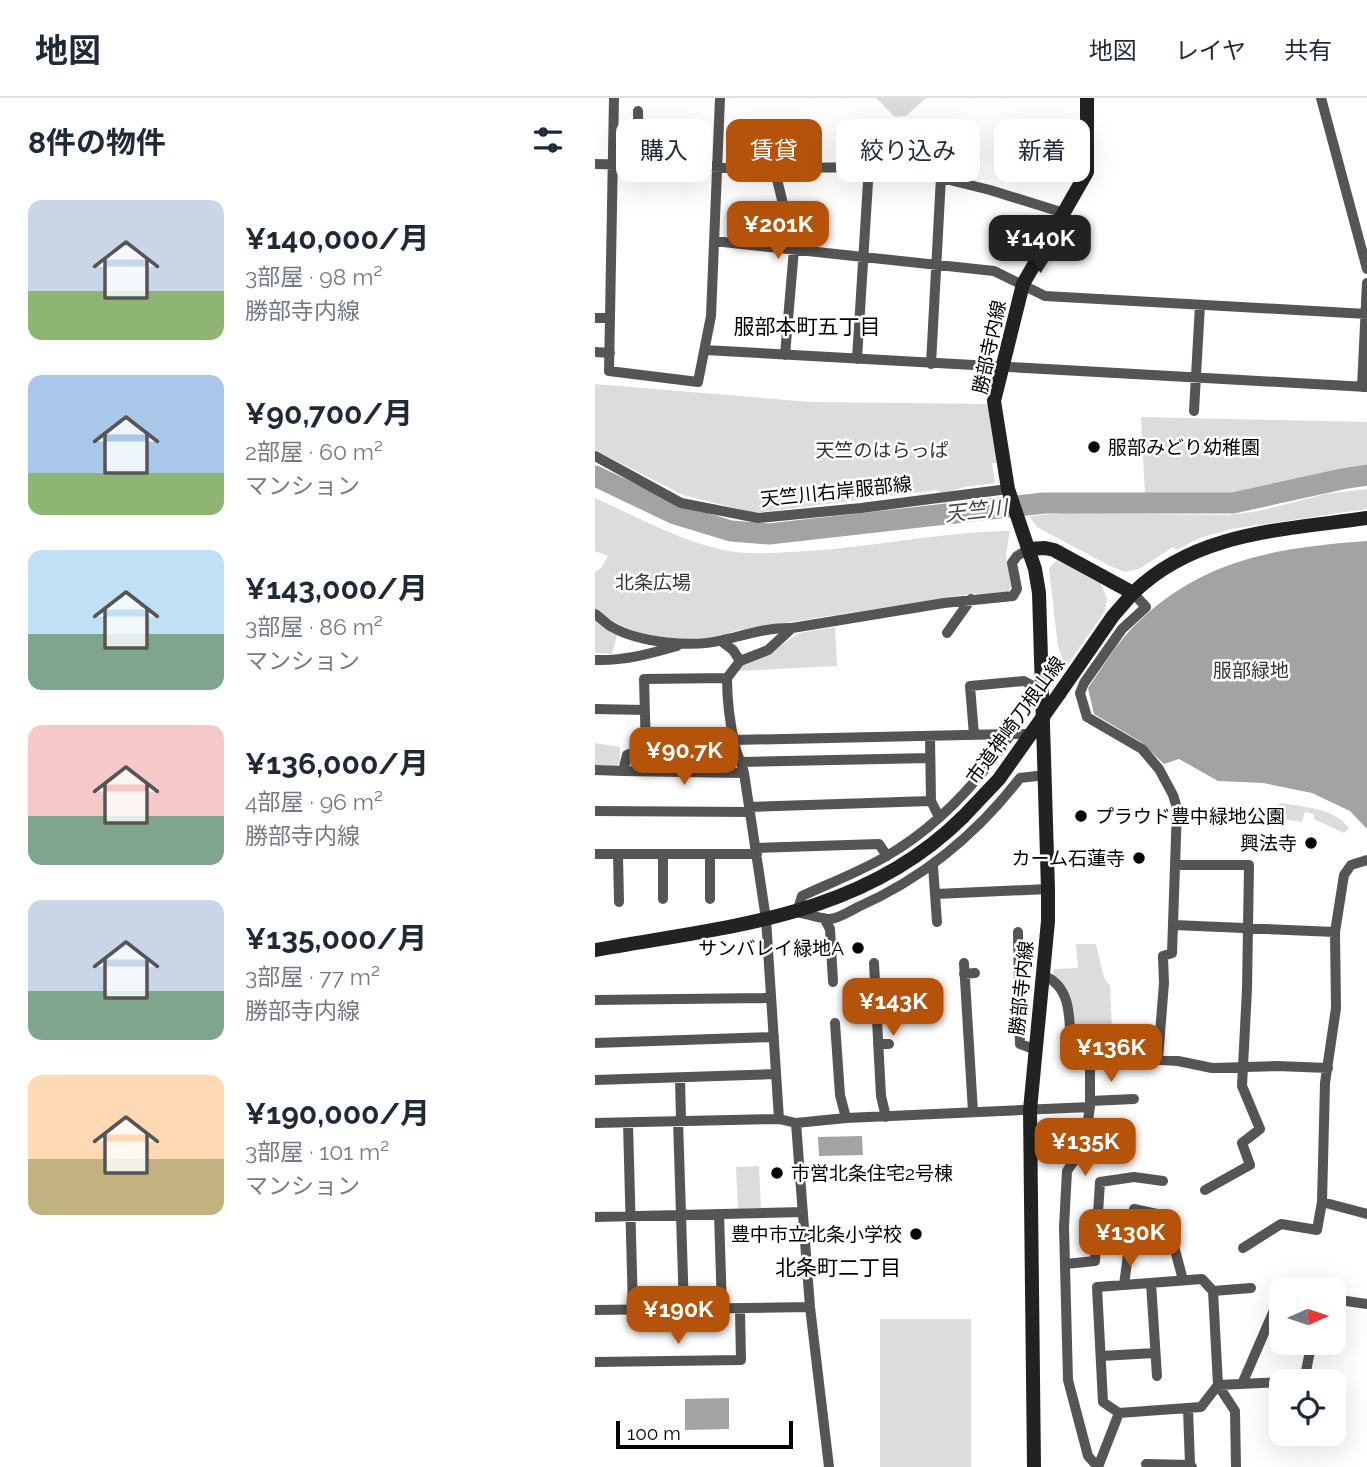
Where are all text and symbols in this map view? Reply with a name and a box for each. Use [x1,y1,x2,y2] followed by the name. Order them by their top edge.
[35,31,101,70] text: 地図
[1089,36,1137,65] text: 地図
[1175,36,1246,65] text: レイヤ
[1284,36,1332,65] text: 共有
[616,119,712,182] chip: 購入
[726,119,822,182] chip: 賃貸
[836,119,980,182] chip: 絞り込み
[994,119,1090,182] chip: 新着
[529,121,567,159] icon: filters
[28,125,166,160] text: 8件の物件
[729,202,827,261] pin: ¥201K
[743,210,813,237] text: ¥201K
[991,216,1089,275] pin: ¥140K
[245,221,430,256] text: ¥140,000/月
[1005,224,1075,251] text: ¥140K
[84,228,168,312] icon: home
[245,263,382,290] text: 3部屋 · 98 m²
[245,297,360,324] text: 勝部寺内線
[968,298,1010,396] street label: 勝部寺内線
[734,314,881,339] district label: 服部本町五丁目
[245,396,413,431] text: ¥90,700/月
[84,403,168,487] icon: home
[1108,436,1260,458] place label: 服部みどり幼稚園
[245,438,383,465] text: 2部屋 · 60 m²
[815,439,949,461] park label: 天竺のはらっぱ
[1086,439,1102,455] marker: 服部みどり幼稚園
[245,472,360,499] text: マンション
[759,472,913,510] street label: 天竺川右岸服部線
[943,495,1011,526] water label: 天竺川
[245,571,428,606] text: ¥143,000/月
[615,571,691,593] park label: 北条広場
[84,578,168,662] icon: home
[245,613,383,640] text: 3部屋 · 86 m²
[245,647,360,674] text: マンション
[961,652,1069,788] street label: 市道神崎刀根山線
[1213,659,1289,681] park label: 服部緑地
[627,728,741,787] pin: ¥90.7K
[645,736,723,763] text: ¥90.7K
[245,746,429,781] text: ¥136,000/月
[84,753,168,837] icon: home
[245,788,383,815] text: 4部屋 · 96 m²
[1095,805,1285,827] place label: プラウド豊中緑地公園
[1073,808,1089,824] marker: プラウド豊中緑地公園
[245,822,360,849] text: 勝部寺内線
[1240,832,1297,854] place label: 興法寺
[1303,835,1319,851] marker: 興法寺
[1012,847,1125,869] place label: カーム石蓮寺
[1131,850,1147,866] marker: カーム石蓮寺
[245,921,427,956] text: ¥135,000/月
[84,928,168,1012] icon: home
[698,937,844,959] place label: サンバレイ緑地A
[850,940,866,956] marker: サンバレイ緑地A
[1005,940,1037,1036] street label: 勝部寺内線
[245,963,380,990] text: 3部屋 · 77 m²
[844,978,942,1038] pin: ¥143K
[858,987,928,1014] text: ¥143K
[245,997,360,1024] text: 勝部寺内線
[1062,1024,1160,1084] pin: ¥136K
[1076,1033,1146,1060] text: ¥136K
[245,1096,430,1131] text: ¥190,000/月
[84,1103,168,1187] icon: home
[1036,1118,1134,1178] pin: ¥135K
[1051,1127,1119,1154] text: ¥135K
[245,1138,389,1165] text: 3部屋 · 101 m²
[791,1162,953,1184] place label: 市営北条住宅2号棟
[769,1165,785,1181] marker: 市営北条住宅2号棟
[245,1172,360,1199] text: マンション
[1081,1210,1179,1269] pin: ¥130K
[1095,1218,1165,1245] text: ¥130K
[731,1223,902,1245] place label: 豊中市立北条小学校
[908,1226,924,1242] marker: 豊中市立北条小学校
[775,1255,901,1280] district label: 北条町二丁目
[1269,1278,1346,1354] north arrow
[1269,1278,1346,1446] map controls
[629,1286,727,1346] pin: ¥190K
[643,1295,713,1322] text: ¥190K
[1269,1369,1346,1446] button: locate
[616,1418,793,1450] scale bar
[627,1422,681,1444] text: 100 m

